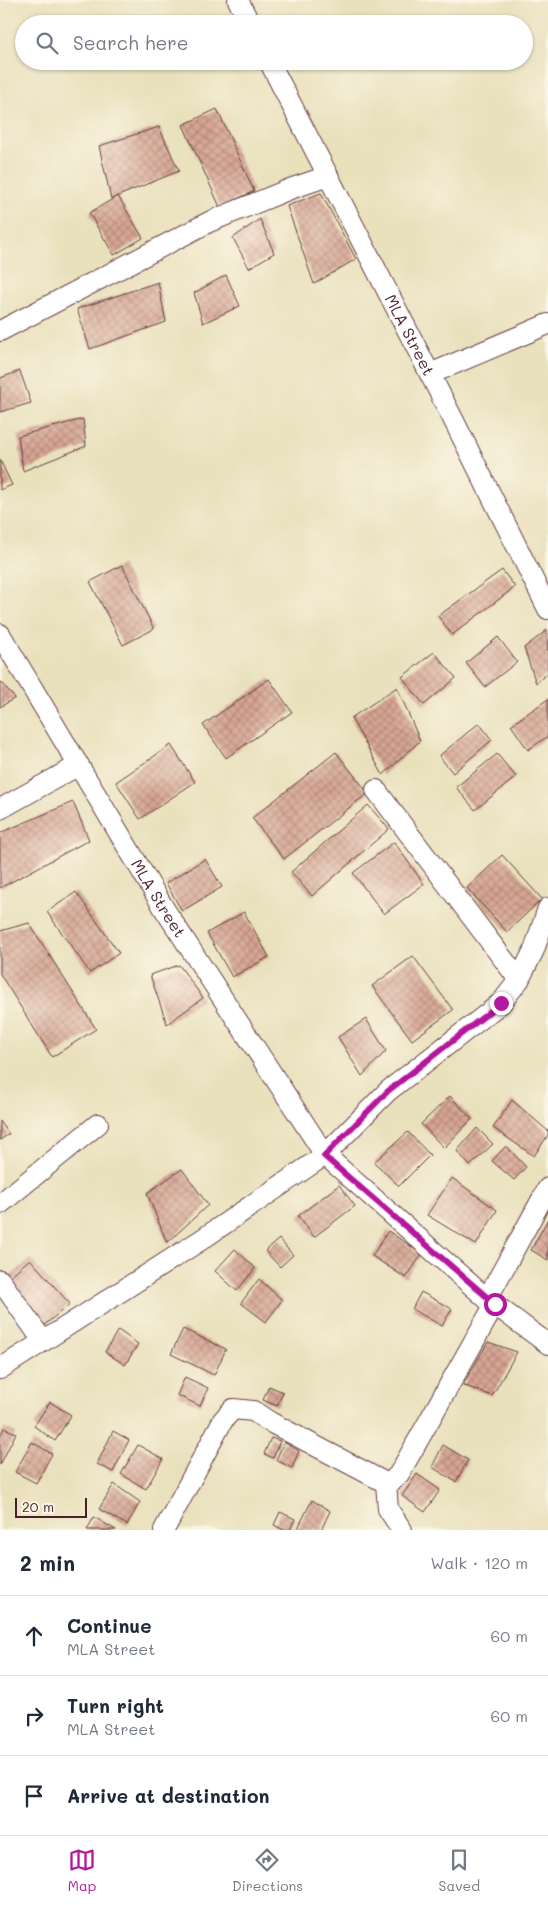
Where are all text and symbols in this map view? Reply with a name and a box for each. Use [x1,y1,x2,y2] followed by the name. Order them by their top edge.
[15,15,533,70] search box
[33,29,61,57] icon: search
[73,30,189,55] text: Search here
[381,291,440,379] street label: MLA Street
[127,855,191,941] street label: MLA Street
[490,992,513,1015] route end
[484,1293,507,1316] route start
[15,1495,88,1518] scale bar
[22,1497,54,1516] text: 20 m
[20,1549,75,1576] text: 2 min
[430,1552,528,1573] text: Walk · 120 m
[67,1613,152,1638] text: Continue
[20,1622,48,1650] icon: ahead
[491,1625,528,1646] text: 60 m
[67,1638,155,1659] text: MLA Street
[67,1693,164,1718] text: Turn right
[20,1702,48,1730] icon: right
[491,1705,528,1726] text: 60 m
[67,1718,155,1739] text: MLA Street
[20,1782,48,1810] icon: arrive
[67,1783,270,1808] text: Arrive at destination
[68,1846,96,1895] tab: Map
[232,1846,303,1895] tab: Directions
[439,1846,480,1895] tab: Saved

